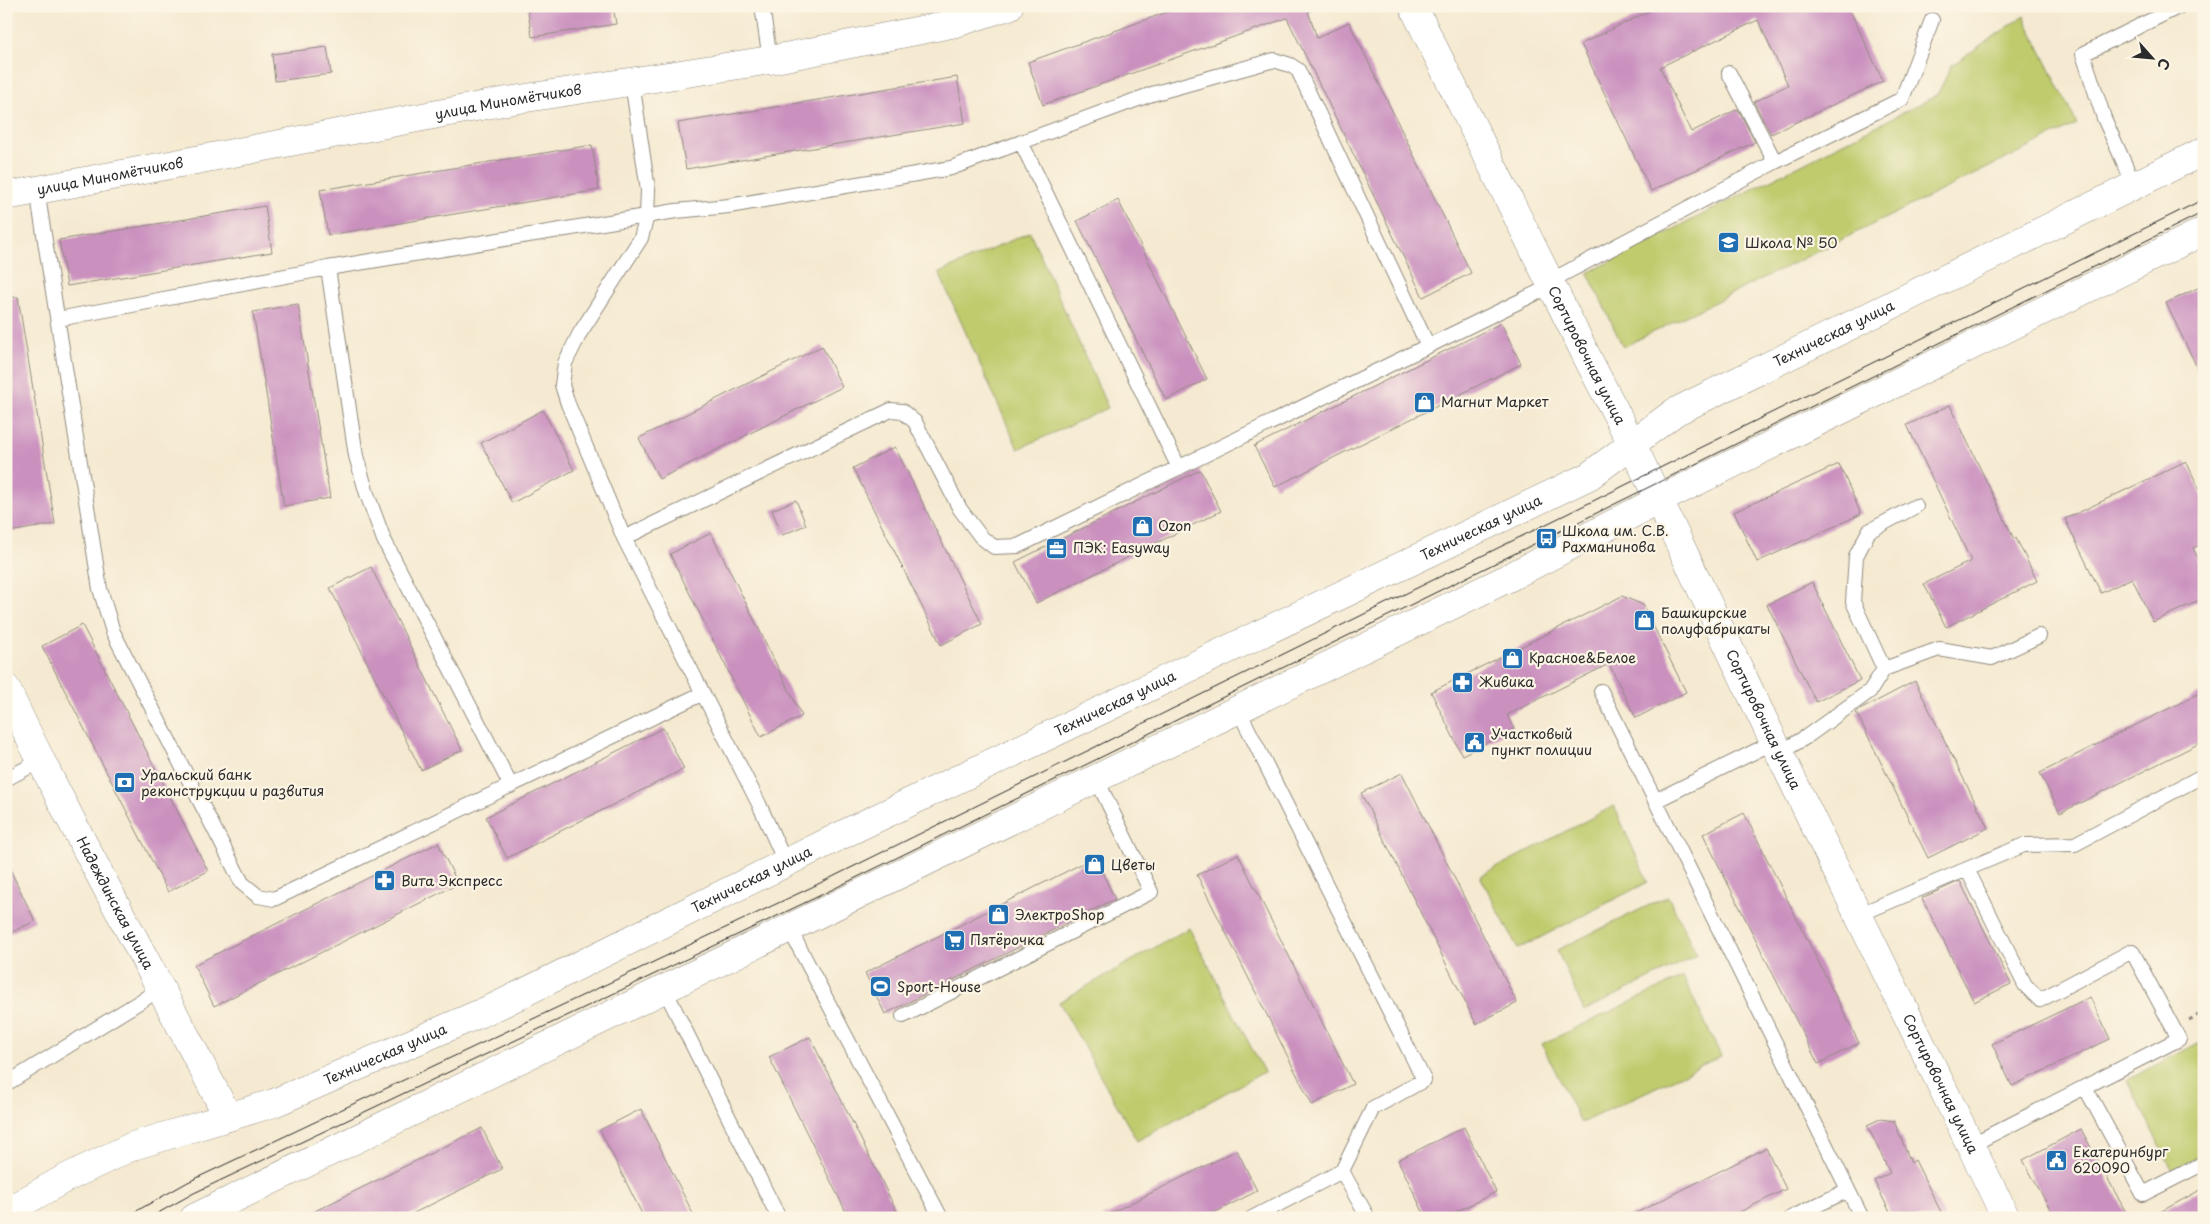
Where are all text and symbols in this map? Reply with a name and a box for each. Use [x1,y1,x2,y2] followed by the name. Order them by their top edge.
[2128,32,2178,82] north arrow
[2152,55,2176,74] text: С
[433,79,583,124] street label: улица Миномётчиков
[35,152,185,200] street label: улица Миномётчиков
[1717,231,1741,255] school or university icon: Школа № 50
[1745,232,1838,253] place label: Школа № 50
[1543,282,1631,428] street label: Сортировочная улица
[1770,294,1898,372] street label: Техническая улица
[1413,390,1437,414] shop icon: Магнит Маркет
[1441,391,1549,412] place label: Магнит Маркет
[1417,489,1545,565] street label: Техническая улица
[1130,514,1154,538] shop icon: Ozon
[1158,515,1191,536] place label: Ozon
[1562,520,1669,557] place label: Школа им. С.В. Рахманинова
[1534,527,1558,551] bus stop icon: Школа им. С.В. Рахманинова
[1045,536,1069,560] office icon: ПЭК: Easyway
[1073,537,1170,558] place label: ПЭК: Easyway
[1661,602,1770,639] place label: Башкирские полуфабрикаты
[1633,609,1657,633] shop icon: Башкирские полуфабрикаты
[1501,646,1525,670] shop icon: Красное&Белое
[1721,646,1807,793] street label: Сортировочная улица
[1529,647,1636,668] place label: Красное&Белое
[1051,665,1179,741] street label: Техническая улица
[1451,670,1475,694] pharmacy icon: Живика
[1479,671,1534,692] place label: Живика
[1491,723,1592,760] place label: Участковый пункт полиции
[1463,730,1487,754] public building icon: Участковый пункт полиции
[141,764,324,801] place label: Уральский банк реконструкции и развития
[113,771,137,795] bank icon: Уральский банк реконструкции и развития
[72,833,159,973] street label: Надеждинская улица
[688,840,815,918] street label: Техническая улица
[1083,853,1107,877] shop icon: Цветы
[1111,854,1155,875] place label: Цветы
[373,869,397,893] pharmacy icon: Вита Экспресс
[401,870,503,891] place label: Вита Экспресс
[987,903,1011,927] shop icon: ЭлектроShop
[1015,904,1104,925] place label: ЭлектроShop
[942,928,966,952] supermarket icon: Пятёрочка
[970,929,1044,950] place label: Пятёрочка
[869,975,893,999] sports icon: Sport-House
[897,976,981,997] place label: Sport-House
[1898,1010,1984,1157] street label: Сортировочная улица
[320,1018,450,1090] street label: Техническая улица
[2073,1141,2169,1178] place label: Екатеринбург 620090
[2045,1148,2069,1172] public building icon: Екатеринбург 620090

